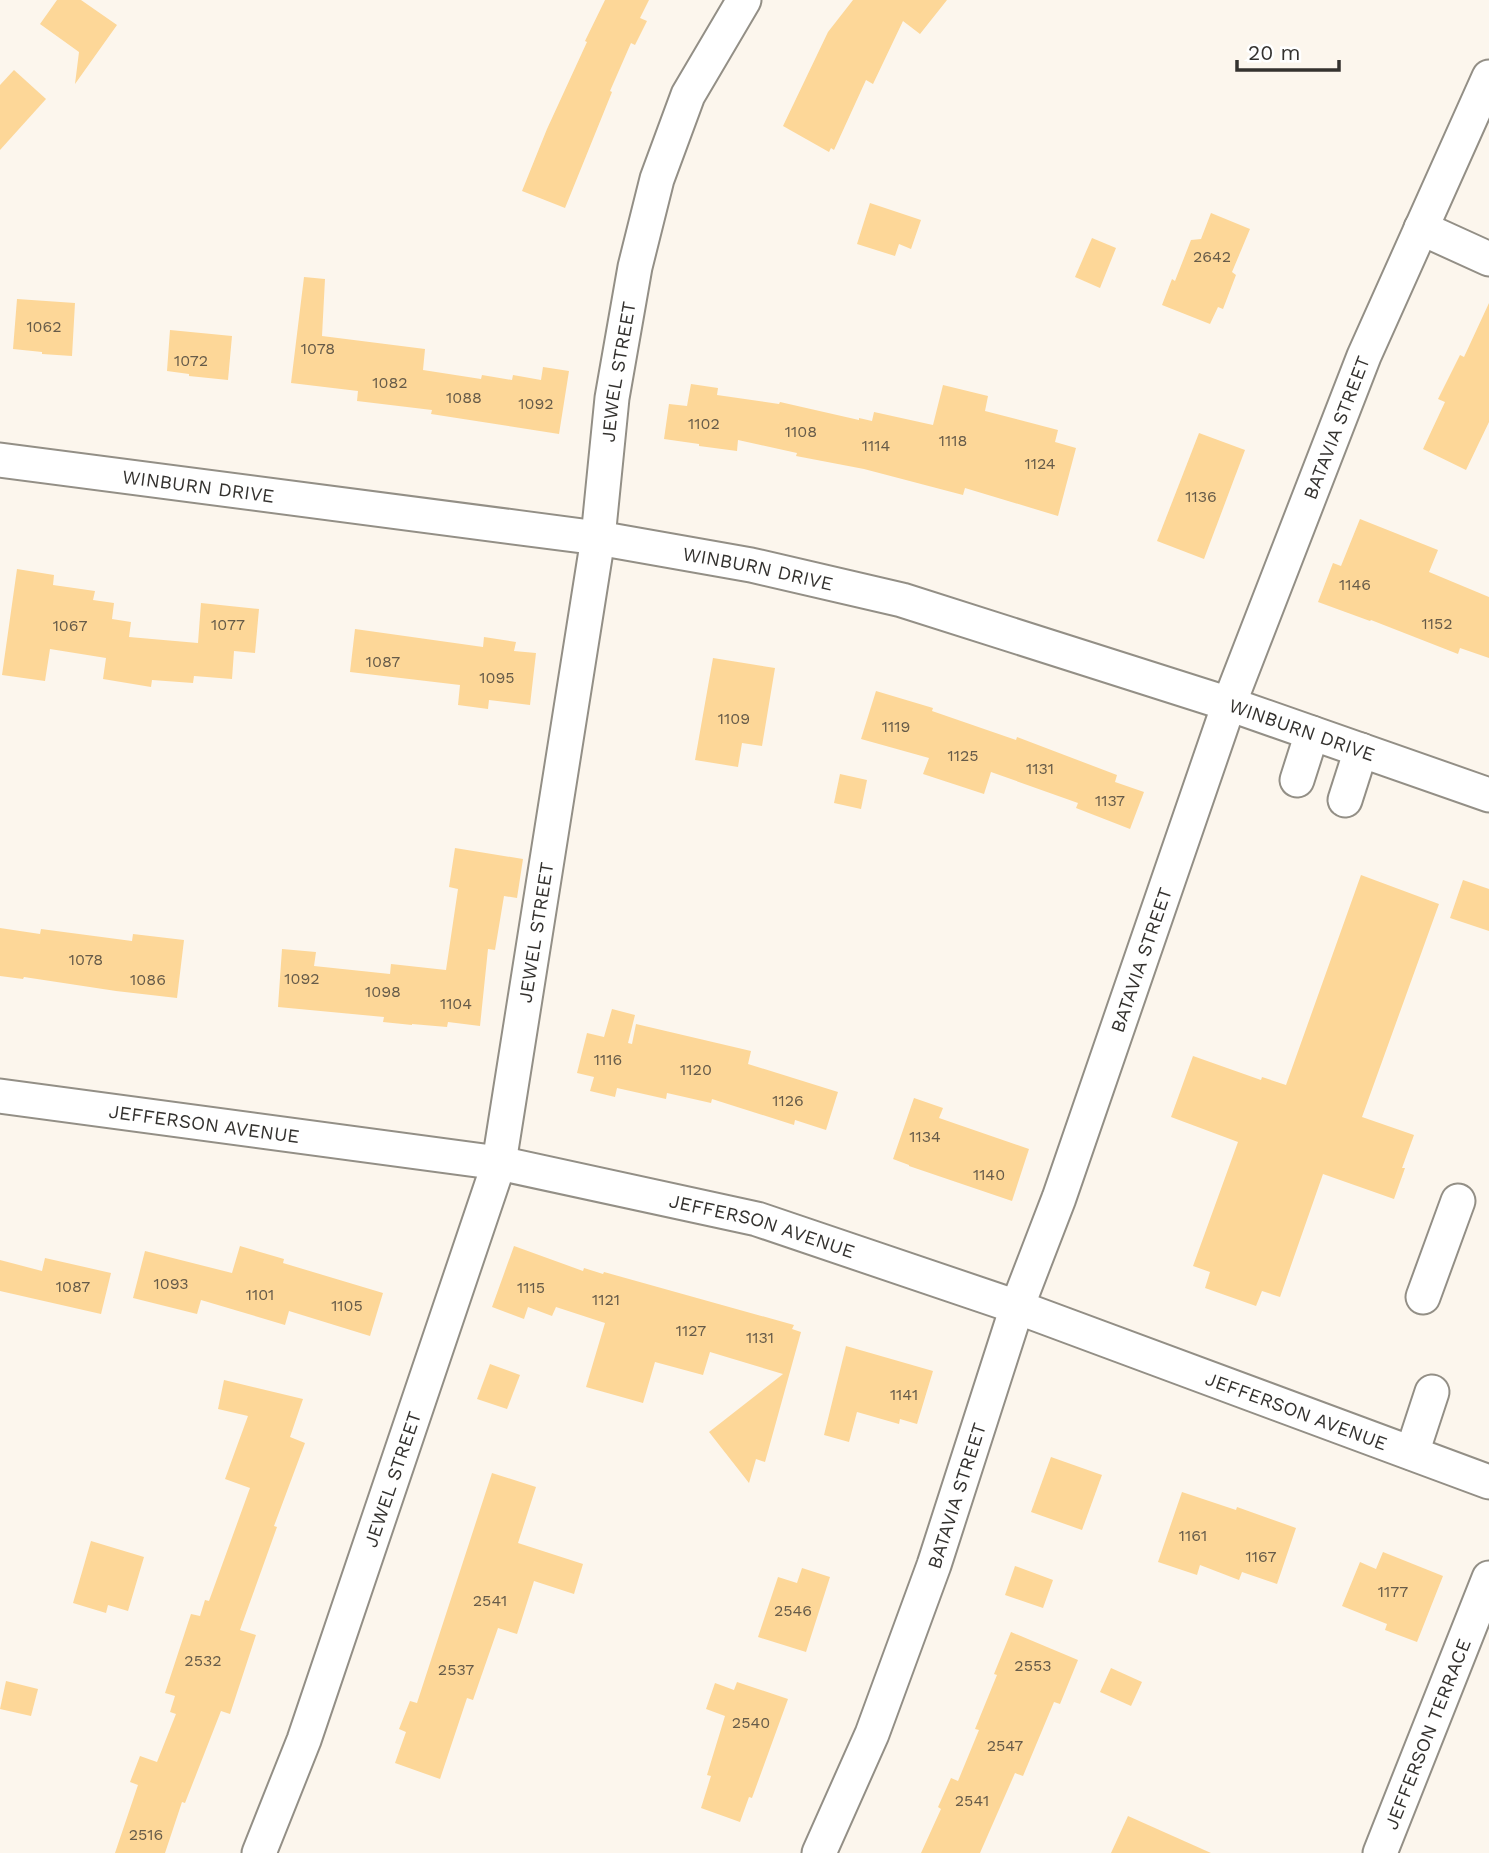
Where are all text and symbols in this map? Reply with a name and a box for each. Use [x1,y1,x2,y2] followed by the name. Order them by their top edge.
[1237,28,1338,72] scale bar
[1248,40,1300,65] text: 20 m
[1193,247,1231,266] house number: 2642
[596,300,640,443] street label: JEWEL STREET
[26,317,62,336] house number: 1062
[301,339,335,358] house number: 1078
[174,351,208,370] house number: 1072
[1298,353,1374,503] street label: BATAVIA STREET
[372,373,408,392] house number: 1082
[446,388,482,407] house number: 1088
[518,394,554,413] house number: 1092
[688,414,720,433] house number: 1102
[785,422,817,441] house number: 1108
[939,431,967,450] house number: 1118
[862,436,890,455] house number: 1114
[1024,454,1056,473] house number: 1124
[121,465,276,507] street label: WINBURN DRIVE
[1185,487,1217,506] house number: 1136
[681,542,836,595] street label: WINBURN DRIVE
[1339,575,1371,594] house number: 1146
[1421,614,1453,633] house number: 1152
[211,615,245,634] house number: 1077
[53,616,87,635] house number: 1067
[366,652,400,671] house number: 1087
[479,668,515,687] house number: 1095
[1226,693,1378,766] street label: WINBURN DRIVE
[718,709,750,728] house number: 1109
[882,717,910,736] house number: 1119
[947,746,979,765] house number: 1125
[1026,759,1054,778] house number: 1131
[1095,791,1125,810] house number: 1137
[513,861,558,1005] street label: JEWEL STREET
[1105,884,1177,1035] street label: BATAVIA STREET
[69,950,103,969] house number: 1078
[284,969,320,988] house number: 1092
[130,970,166,989] house number: 1086
[365,982,401,1001] house number: 1098
[440,994,472,1013] house number: 1104
[594,1050,622,1069] house number: 1116
[680,1060,712,1079] house number: 1120
[772,1091,804,1110] house number: 1126
[107,1099,301,1148] street label: JEFFERSON AVENUE
[909,1127,941,1146] house number: 1134
[973,1165,1005,1184] house number: 1140
[667,1189,858,1263] street label: JEFFERSON AVENUE
[153,1274,189,1293] house number: 1093
[56,1277,90,1296] house number: 1087
[517,1278,545,1297] house number: 1115
[246,1285,274,1304] house number: 1101
[592,1290,620,1309] house number: 1121
[331,1296,363,1315] house number: 1105
[676,1321,706,1340] house number: 1127
[746,1328,774,1347] house number: 1131
[1202,1366,1391,1455] street label: JEFFERSON AVENUE
[890,1385,918,1404] house number: 1141
[359,1408,426,1550] street label: JEWEL STREET
[922,1420,990,1572] street label: BATAVIA STREET
[1179,1526,1207,1545] house number: 1161
[1245,1547,1277,1566] house number: 1167
[1378,1582,1408,1601] house number: 1177
[473,1591,507,1610] house number: 2541
[774,1601,812,1620] house number: 2546
[1379,1635,1475,1833] street label: JEFFERSON TERRACE
[184,1651,222,1670] house number: 2532
[1014,1656,1052,1675] house number: 2553
[438,1660,474,1679] house number: 2537
[732,1713,770,1732] house number: 2540
[987,1736,1023,1755] house number: 2547
[955,1791,989,1810] house number: 2541
[129,1825,163,1844] house number: 2516

